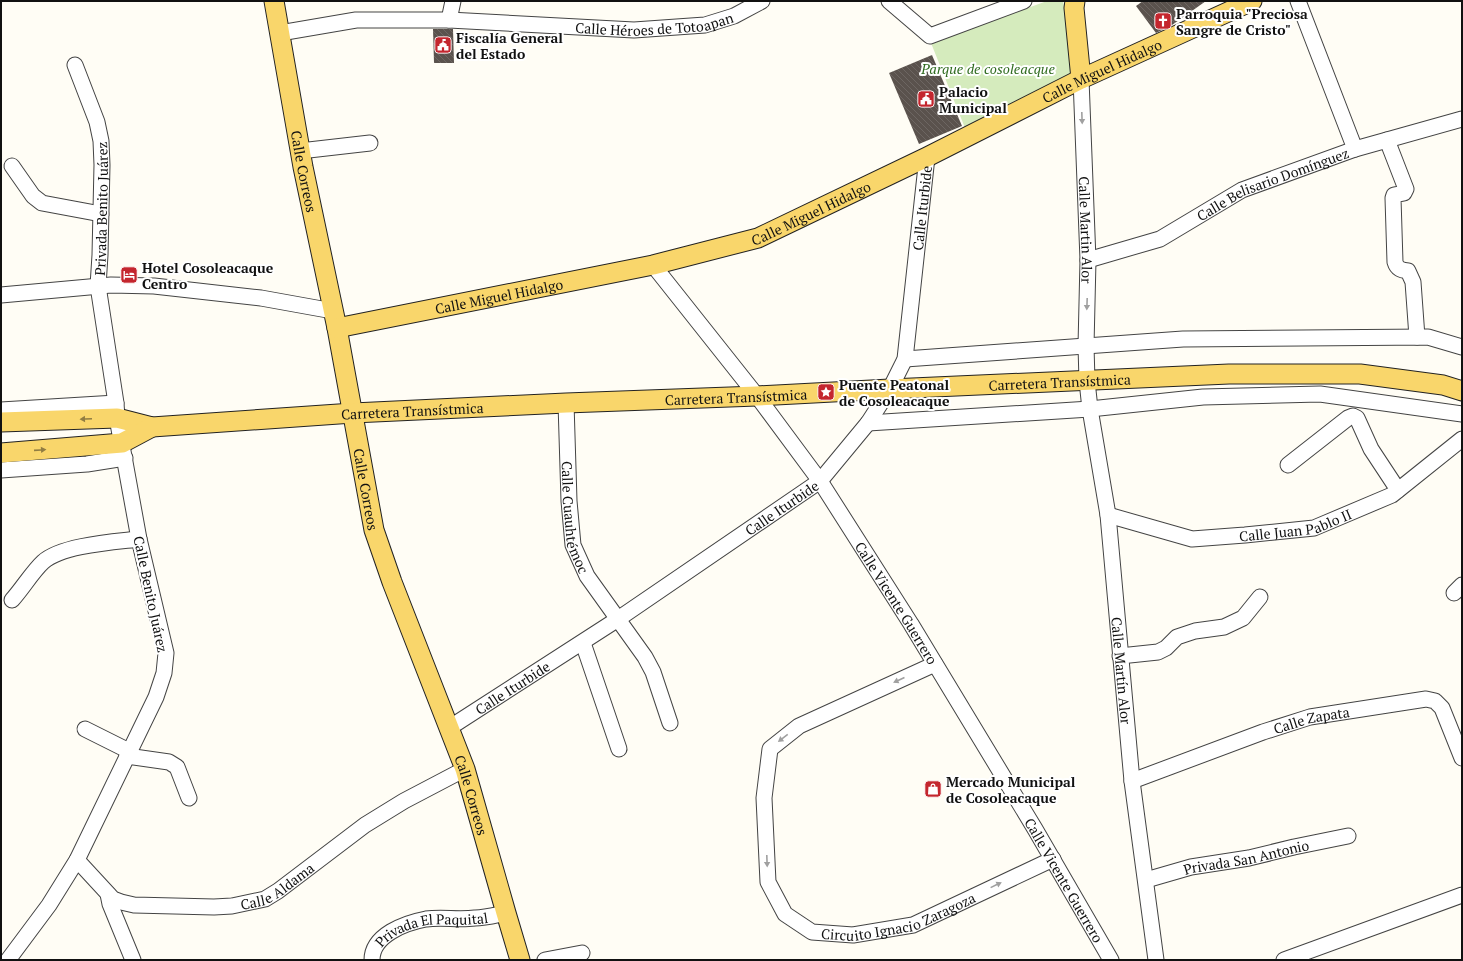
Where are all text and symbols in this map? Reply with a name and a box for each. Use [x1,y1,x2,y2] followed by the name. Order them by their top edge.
[1176,4,1308,39] place label: Parroquia "Preciosa Sangre de Cristo"
[575,7,736,40] street label: Calle Héroes de Totoapan
[1153,11,1173,31] church icon: Parroquia "Preciosa Sangre de Cristo"
[456,28,563,63] place label: Fiscalía General del Estado
[1039,34,1165,107] street label: Calle Miguel Hidalgo
[433,35,453,55] public building icon: Fiscalía General del Estado
[920,59,1055,78] park label: Parque de cosoleacque
[939,82,1007,117] place label: Palacio Municipal
[916,89,936,109] public building icon: Palacio Municipal
[1079,112,1086,124] one-way arrow
[287,129,322,214] street label: Calle Correos
[89,141,112,276] street label: Privada Benito Juárez
[1193,143,1351,225] street label: Calle Belisario Domínguez
[907,165,936,251] street label: Calle Iturbide
[749,176,874,249] street label: Calle Miguel Hidalgo
[1075,176,1098,284] street label: Calle Martin Alor
[142,258,274,293] place label: Hotel Cosoleacaque Centro
[119,265,139,285] hotel icon: Hotel Cosoleacaque Centro
[433,274,565,318] street label: Calle Miguel Hidalgo
[1084,298,1090,311] one-way arrow
[988,369,1131,394] street label: Carretera Transístmica
[839,375,950,410] place label: Puente Peatonal de Cosoleacaque
[816,382,836,402] place icon: Puente Peatonal de Cosoleacaque
[664,384,808,409] street label: Carretera Transístmica
[340,397,484,423] street label: Carretera Transístmica
[79,416,92,422] one-way arrow
[34,446,46,453] one-way arrow
[350,447,383,532] street label: Calle Correos
[558,461,594,576] street label: Calle Cuauhtémoc
[741,475,822,539] street label: Calle Iturbide
[1238,504,1354,545] street label: Calle Juan Pablo II
[129,534,173,654] street label: Calle Benito Juárez
[851,538,943,668] street label: Calle Vicente Guerrero
[1108,616,1136,725] street label: Calle Martín Alor
[471,656,553,718] street label: Calle Iturbide
[894,677,905,683] one-way arrow
[1271,702,1351,738] street label: Calle Zapata
[778,733,789,742] one-way arrow
[451,752,493,837] street label: Calle Correos
[946,772,1076,807] place label: Mercado Municipal de Cosoleacaque
[923,779,943,799] shop icon: Mercado Municipal de Cosoleacaque
[1021,814,1108,946] street label: Calle Vicente Guerrero
[1181,835,1311,878] street label: Privada San Antonio
[764,855,770,868] one-way arrow
[239,858,317,913] street label: Calle Aldama
[990,882,1002,888] one-way arrow
[820,888,978,945] street label: Circuito Ignacio Zaragoza
[370,907,489,950] street label: Privada El Paquital

